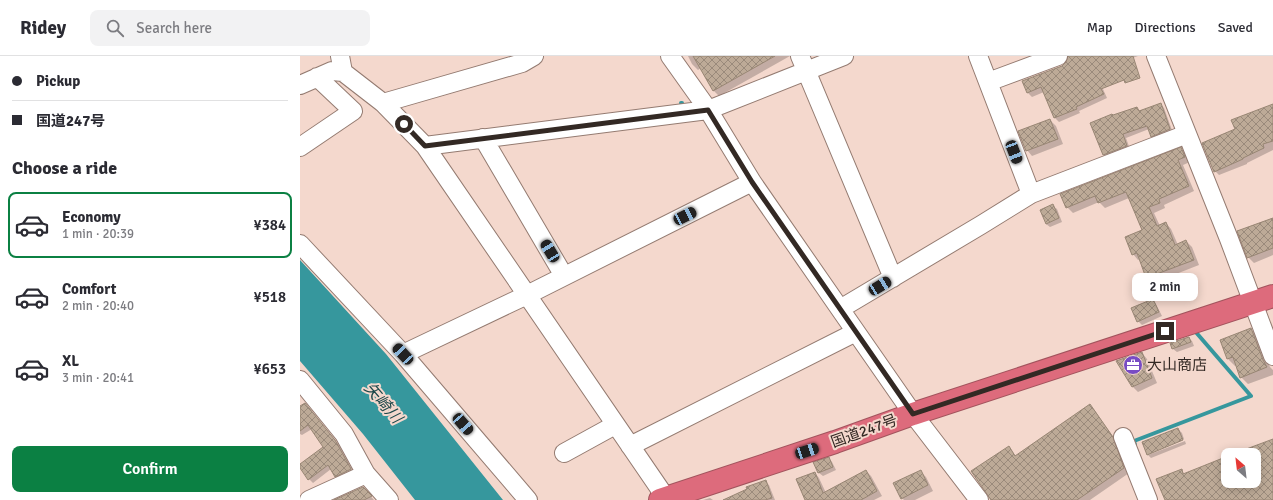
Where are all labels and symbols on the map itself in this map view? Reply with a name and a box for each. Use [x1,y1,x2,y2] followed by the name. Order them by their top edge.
[395,115,413,133] route start
[1004,139,1024,165] car
[672,205,698,227] car
[539,238,561,264] car
[1132,273,1198,301] callout: 2 min
[867,275,893,297] car
[1156,322,1174,340] route end
[390,341,416,367] car
[1122,354,1144,376] office icon: 大山商店
[1147,356,1207,374] place label: 大山商店
[360,378,408,429] water label: 矢崎川
[451,411,475,437] car
[828,411,900,451] street label: 国道247号
[794,442,820,460] car
[1221,448,1261,488] north arrow

